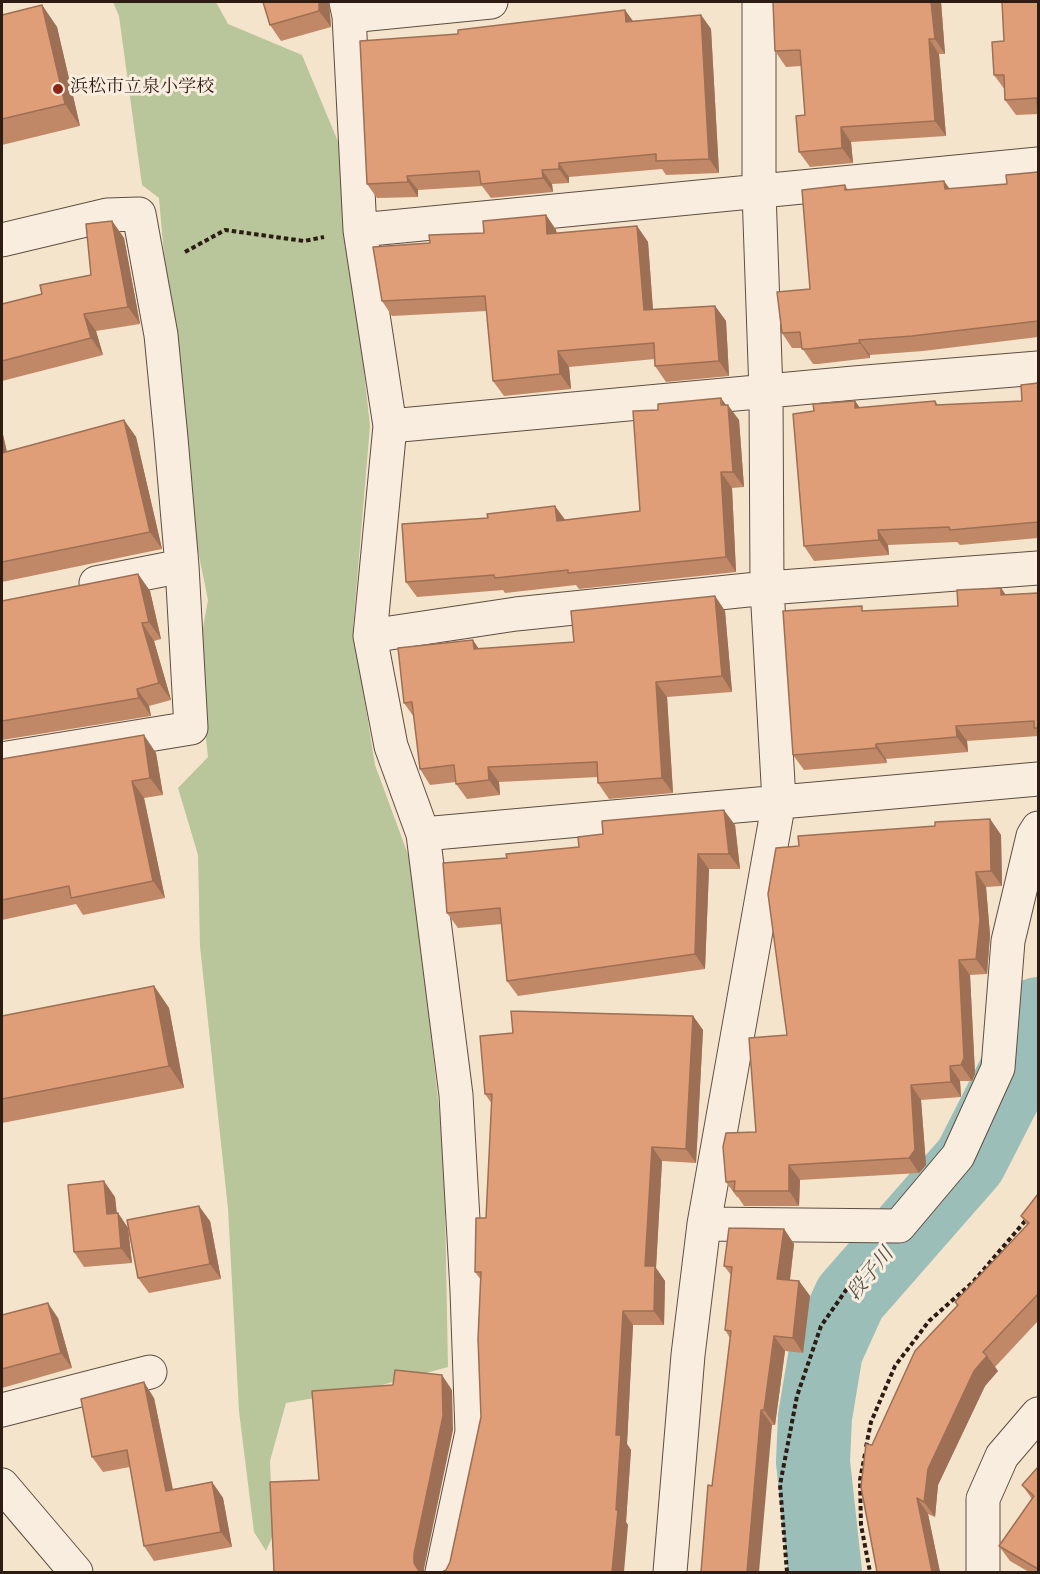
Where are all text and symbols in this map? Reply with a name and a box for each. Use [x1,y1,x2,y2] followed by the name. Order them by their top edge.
[70,78,214,100] place label: 浜松市立泉小学校
[51,82,65,96] marker: 浜松市立泉小学校
[844,1244,900,1306] water label: 段子川

